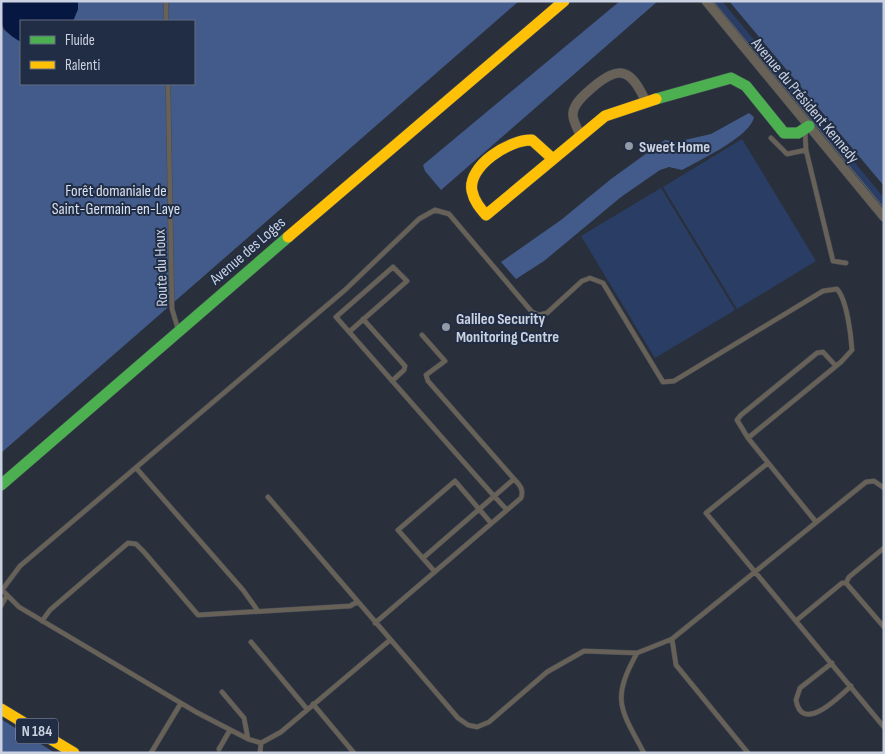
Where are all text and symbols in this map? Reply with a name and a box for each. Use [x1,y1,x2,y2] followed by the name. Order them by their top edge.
[20,20,195,85] legend
[65,31,95,50] text: Fluide
[746,34,863,167] street label: Avenue du Président Kennedy
[65,56,100,75] text: Ralenti
[639,138,710,157] place label: Sweet Home
[623,140,635,152] marker: Sweet Home
[52,182,180,219] park label: Forêt domaniale de Saint-Germain-en-Laye
[206,213,290,290] street label: Avenue des Loges
[151,229,172,307] street label: Route du Houx
[456,310,559,347] place label: Galileo Security Monitoring Centre
[440,321,452,333] marker: Galileo Security Monitoring Centre
[16,718,58,744] road number: N 184

